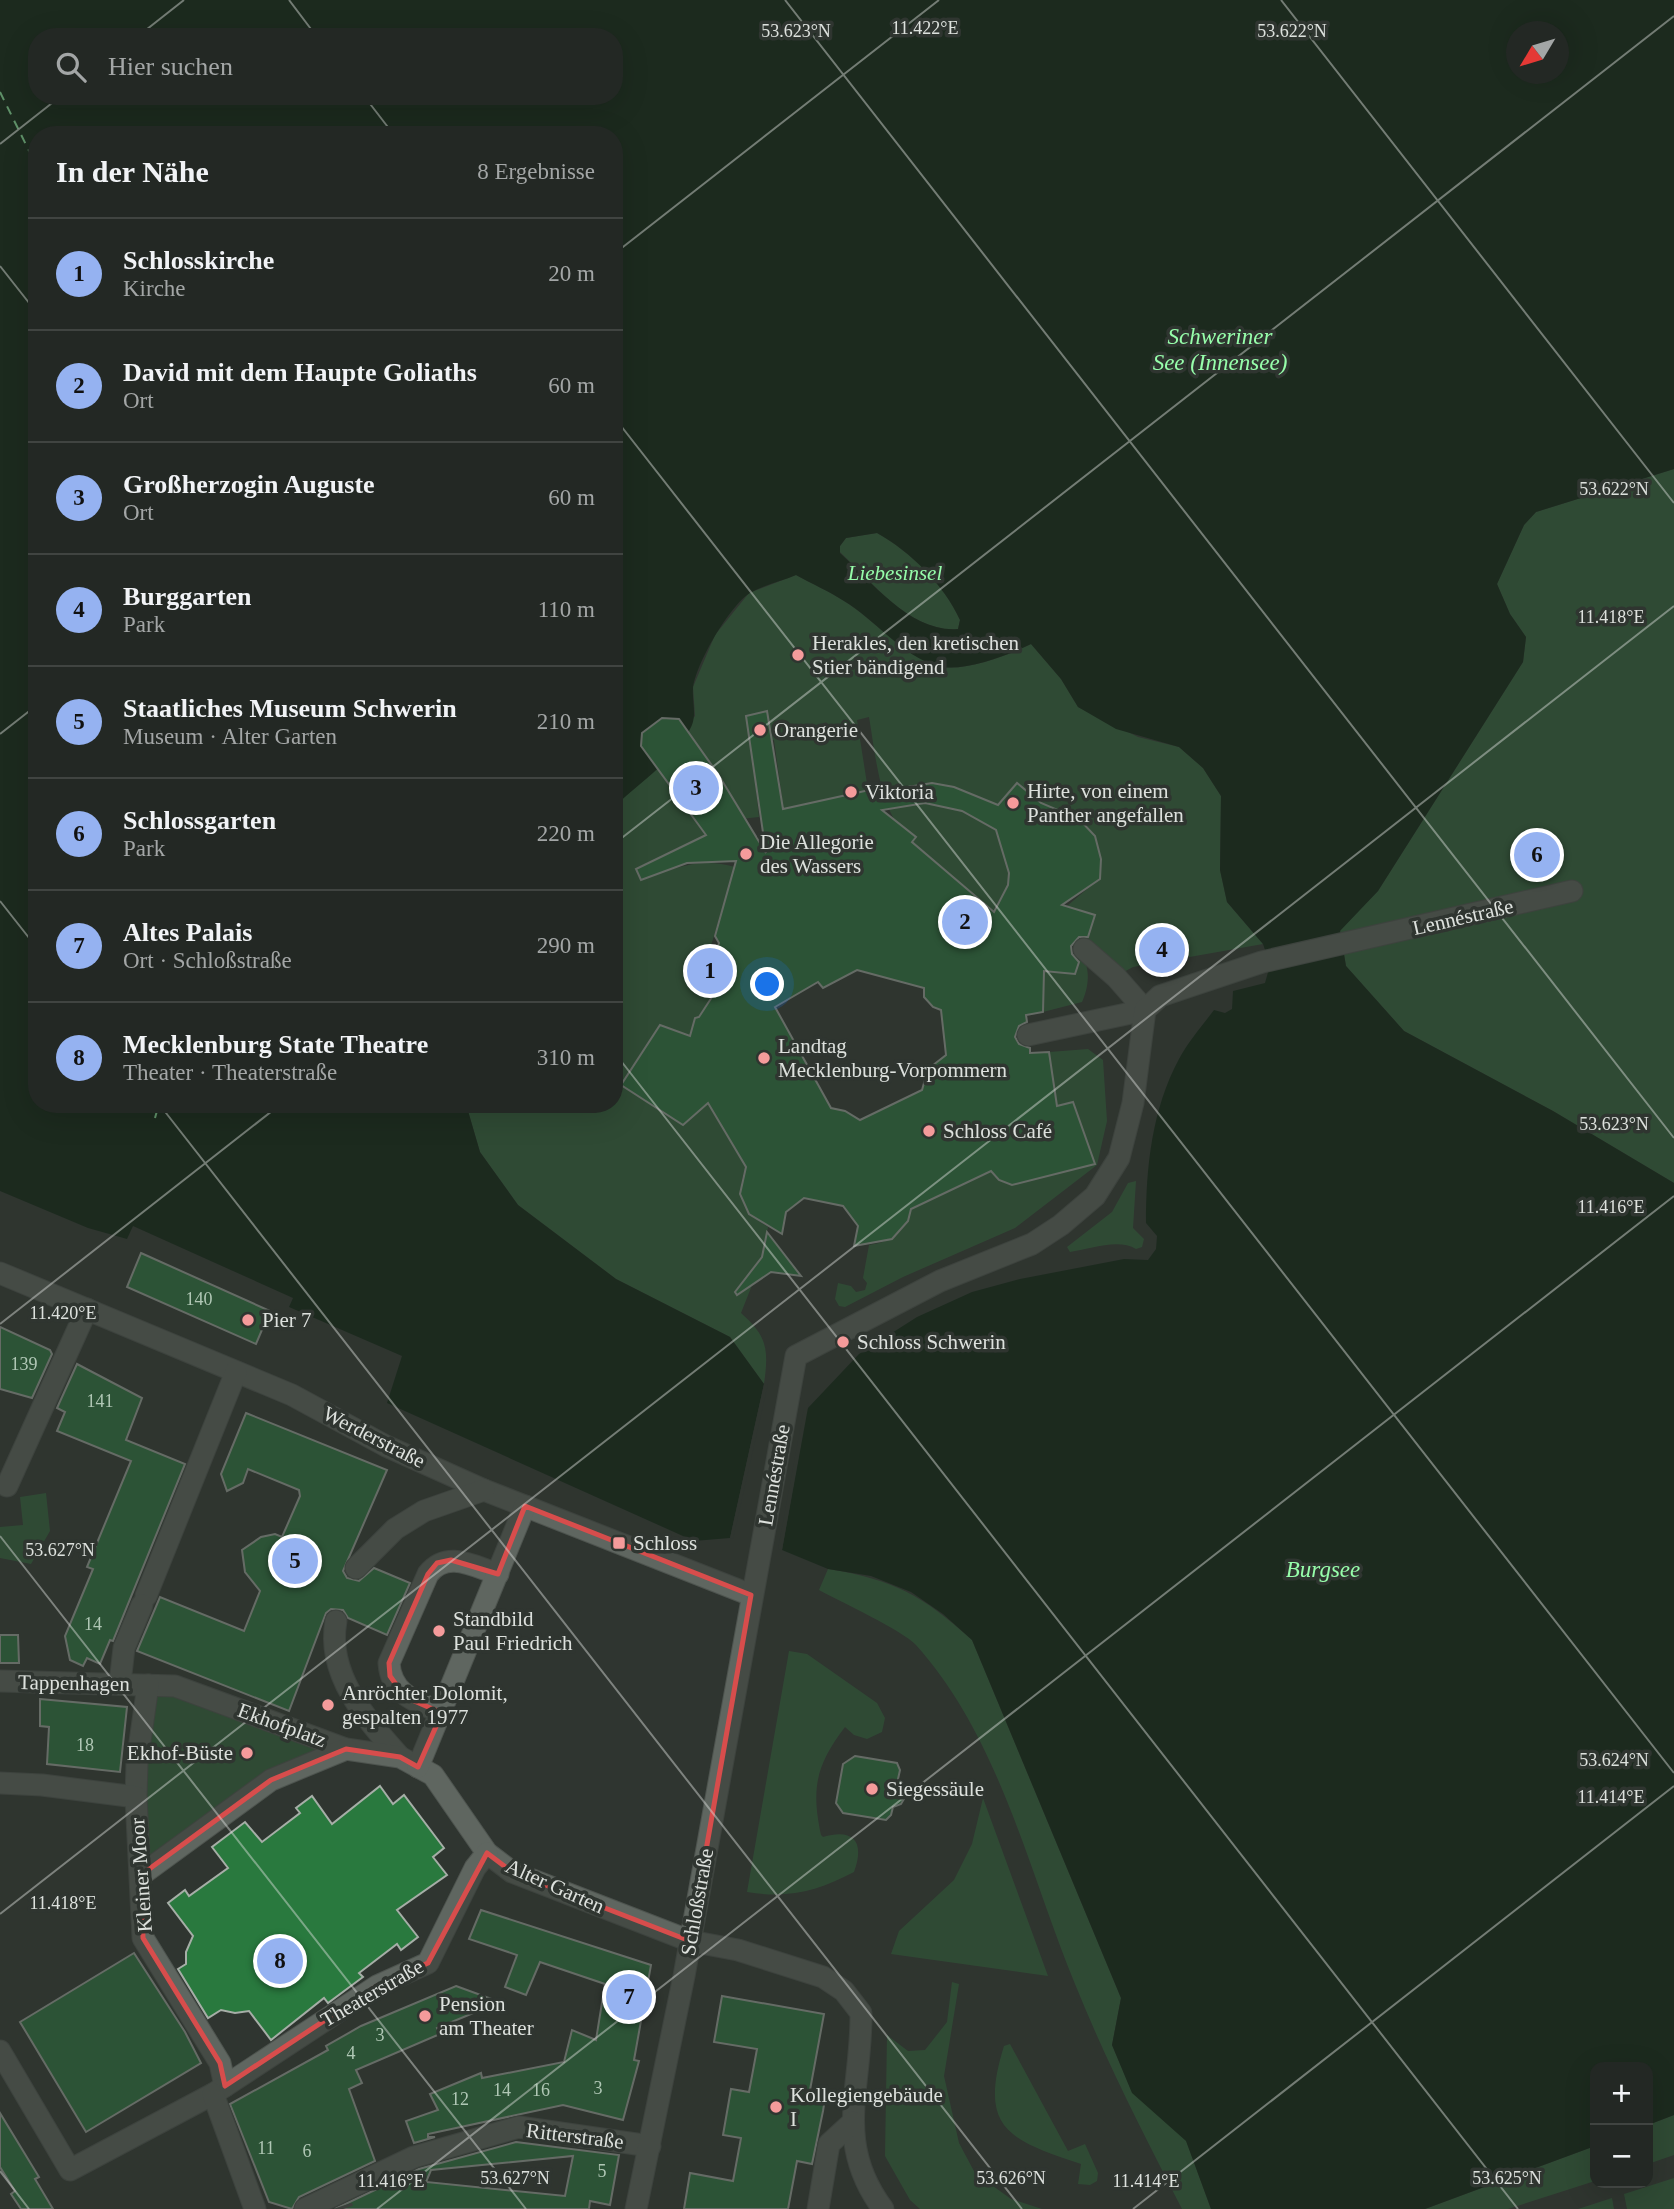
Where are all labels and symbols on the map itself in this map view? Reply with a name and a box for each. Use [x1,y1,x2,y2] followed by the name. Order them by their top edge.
[891,18,959,38] text: 11.422°E
[761,21,831,41] text: 53.623°N
[1257,21,1327,41] text: 53.622°N
[1506,21,1569,84] north arrow
[1153,324,1287,375] water label: Schweriner See (Innensee)
[1579,479,1649,499] text: 53.622°N
[847,561,942,585] park label: Liebesinsel
[1577,607,1645,627] text: 11.418°E
[812,631,1019,679] place label: Herakles, den kretischen Stier bändigend
[790,647,806,663] marker: Herakles, den kretischen Stier bändigend
[774,718,858,742] place label: Orangerie
[752,722,768,738] marker: Orangerie
[673,762,719,814] pin: 3
[1027,779,1184,827] place label: Hirte, von einem Panther angefallen
[865,780,934,804] place label: Viktoria
[843,784,859,800] marker: Viktoria
[1005,795,1021,811] marker: Hirte, von einem Panther angefallen
[1514,829,1560,881] pin: 6
[760,830,874,878] place label: Die Allegorie des Wassers
[738,846,754,862] marker: Die Allegorie des Wassers
[1410,894,1516,940] street label: Lennéstraße
[942,896,988,948] pin: 2
[1139,924,1185,976] pin: 4
[687,945,733,997] pin: 1
[750,967,784,1001] your location
[778,1034,1008,1082] place label: Landtag Mecklenburg-Vorpommern
[756,1050,772,1066] marker: Landtag Mecklenburg-Vorpommern
[1579,1114,1649,1134] text: 53.623°N
[943,1119,1052,1143] place label: Schloss Café
[921,1123,937,1139] marker: Schloss Café
[1577,1197,1645,1217] text: 11.416°E
[186,1289,213,1309] house number: 140
[29,1303,97,1323] text: 11.420°E
[262,1308,312,1332] place label: Pier 7
[240,1312,256,1328] marker: Pier 7
[857,1330,1006,1354] place label: Schloss Schwerin
[835,1334,851,1350] marker: Schloss Schwerin
[11,1354,38,1374] house number: 139
[87,1391,114,1411] house number: 141
[319,1401,429,1473] street label: Werderstraße
[753,1422,795,1528] street label: Lennéstraße
[633,1531,697,1555] place label: Schloss
[272,1535,318,1587] pin: 5
[611,1535,627,1551] marker: Schloss
[25,1540,95,1560] text: 53.627°N
[1286,1557,1360,1582] water label: Burgsee
[453,1607,573,1655] place label: Standbild Paul Friedrich
[84,1614,102,1634] house number: 14
[431,1623,447,1639] marker: Standbild Paul Friedrich
[18,1670,131,1696] street label: Tappenhagen
[342,1681,508,1729] place label: Anröchter Dolomit, gespalten 1977
[320,1697,336,1713] marker: Anröchter Dolomit, gespalten 1977
[235,1698,329,1752] street label: Ekhofplatz
[76,1735,94,1755] house number: 18
[127,1741,233,1765] place label: Ekhof-Büste
[239,1745,255,1761] marker: Ekhof-Büste
[1579,1750,1649,1770] text: 53.624°N
[886,1777,984,1801] place label: Siegessäule
[864,1781,880,1797] marker: Siegessäule
[1577,1787,1645,1807] text: 11.414°E
[125,1817,157,1933] street label: Kleiner Moor
[676,1846,718,1958] street label: Schloßstraße
[502,1854,609,1919] street label: Alter Garten
[29,1893,97,1913] text: 11.418°E
[257,1935,303,1987] pin: 8
[317,1954,427,2032] street label: Theaterstraße
[606,1971,652,2023] pin: 7
[439,1992,534,2040] place label: Pension am Theater
[417,2008,433,2024] marker: Pension am Theater
[376,2025,385,2045] house number: 3
[347,2043,356,2063] house number: 4
[594,2078,603,2098] house number: 3
[493,2080,511,2100] house number: 14
[532,2080,550,2100] house number: 16
[790,2083,943,2131] place label: Kollegiengebäude I
[451,2089,469,2109] house number: 12
[768,2099,784,2115] marker: Kollegiengebäude I
[525,2118,625,2154] street label: Ritterstraße
[257,2138,275,2158] house number: 11
[303,2141,312,2161] house number: 6
[598,2161,607,2181] house number: 5
[480,2168,550,2188] text: 53.627°N
[976,2168,1046,2188] text: 53.626°N
[1472,2168,1542,2188] text: 53.625°N
[357,2171,425,2191] text: 11.416°E
[1112,2171,1180,2191] text: 11.414°E

